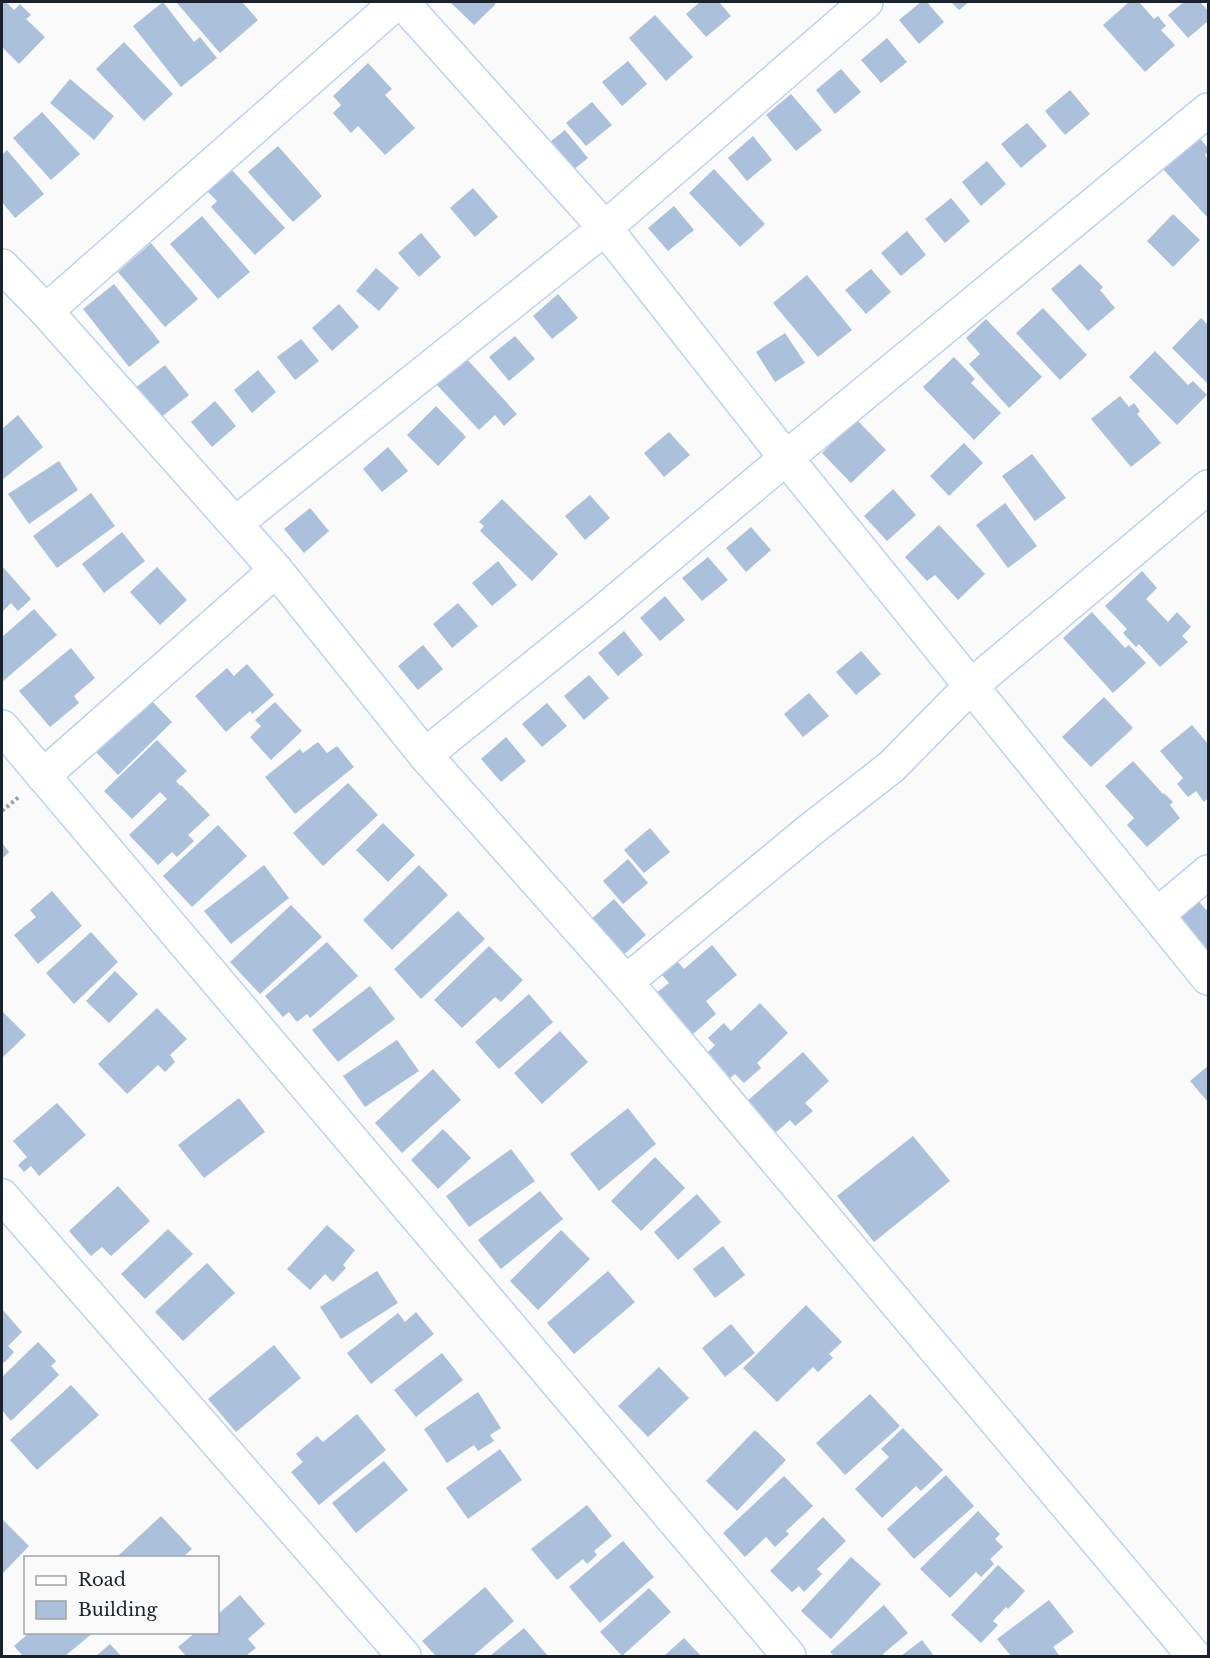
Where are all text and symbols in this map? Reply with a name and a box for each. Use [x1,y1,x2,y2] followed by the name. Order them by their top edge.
[24,1556,219,1634] legend
[78,1569,126,1591] text: Road
[78,1599,157,1621] text: Building

